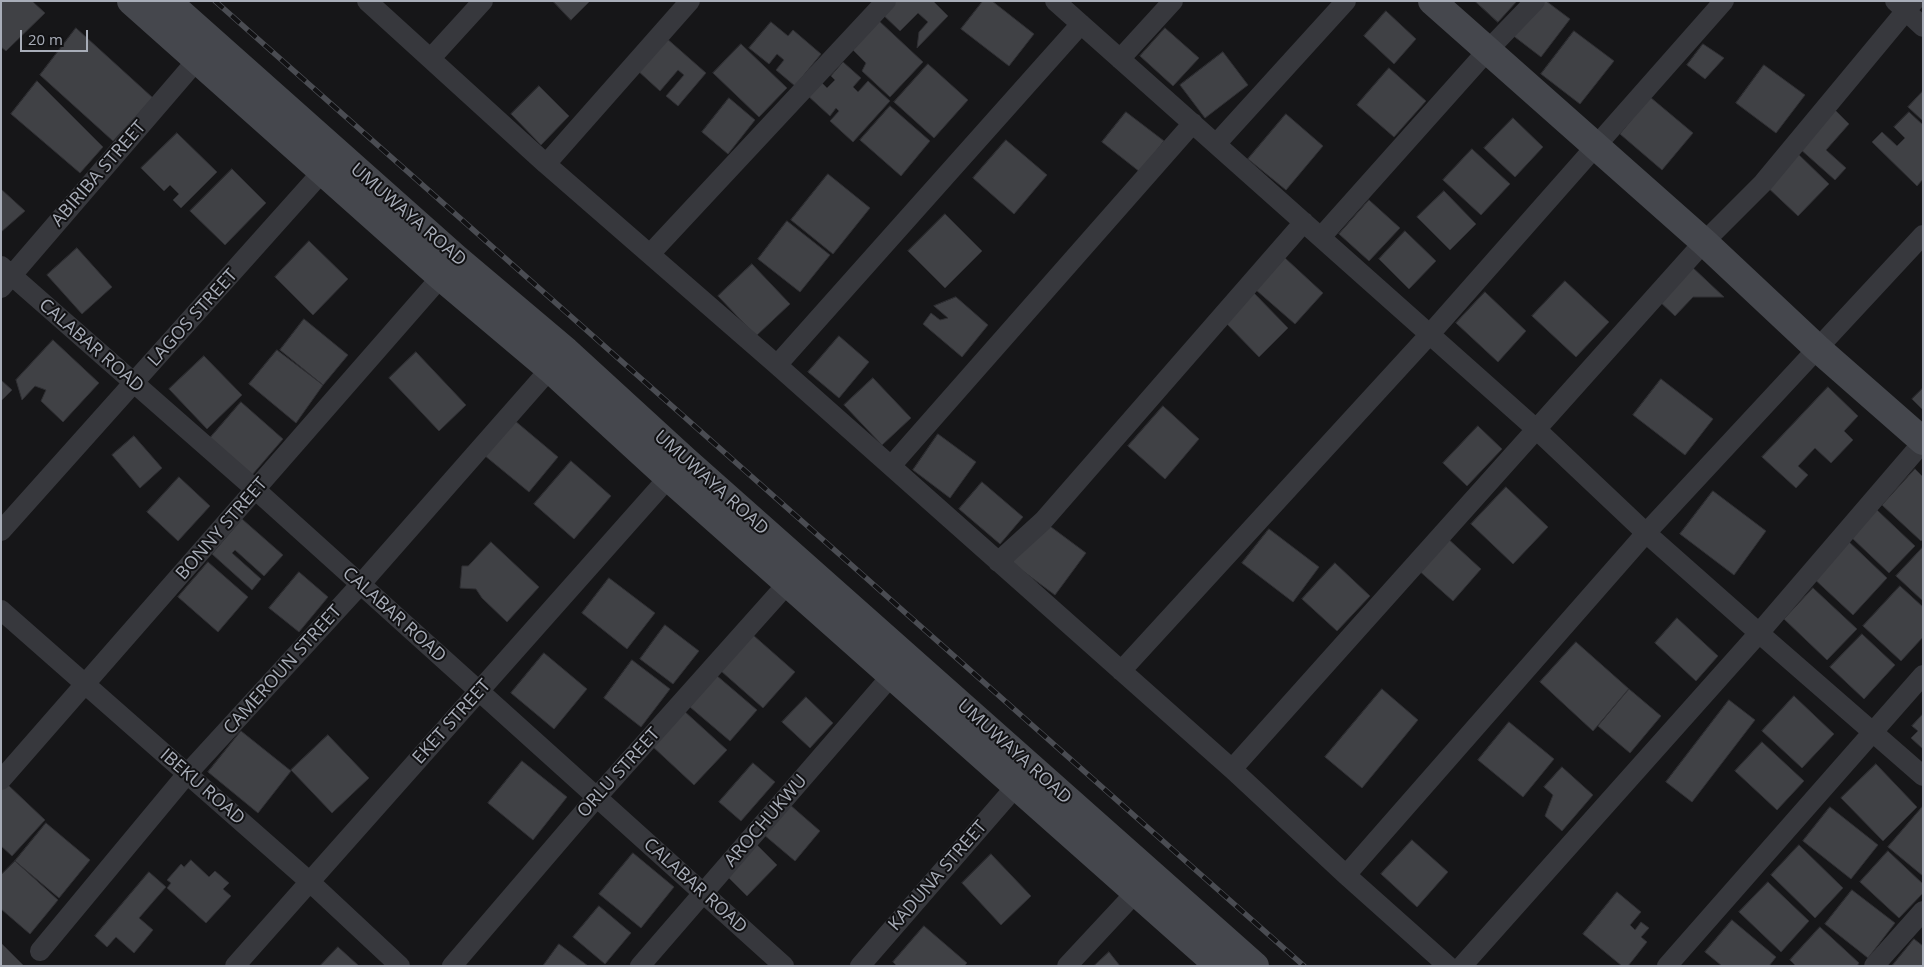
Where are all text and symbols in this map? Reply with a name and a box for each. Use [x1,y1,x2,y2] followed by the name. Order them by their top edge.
[22,20,90,52] scale bar
[28,29,63,49] text: 20 m
[47,117,151,231] street label: ABIRIBA STREET
[346,159,470,271] street label: UMUWAYA ROAD
[144,265,242,371] street label: LAGOS STREET
[34,295,148,397] street label: CALABAR ROAD
[649,426,773,540] street label: UMUWAYA ROAD
[172,474,272,584] street label: BONNY STREET
[338,563,450,667] street label: CALABAR ROAD
[219,601,347,739] street label: CAMEROUN STREET
[408,675,496,769] street label: EKET STREET
[952,695,1076,809] street label: UMUWAYA ROAD
[573,724,665,822] street label: ORLU STREET
[155,744,249,830] street label: IBEKU ROAD
[720,771,812,871] street label: AROCHUKWU
[884,816,992,936] street label: KADUNA STREET
[639,834,751,938] street label: CALABAR ROAD

